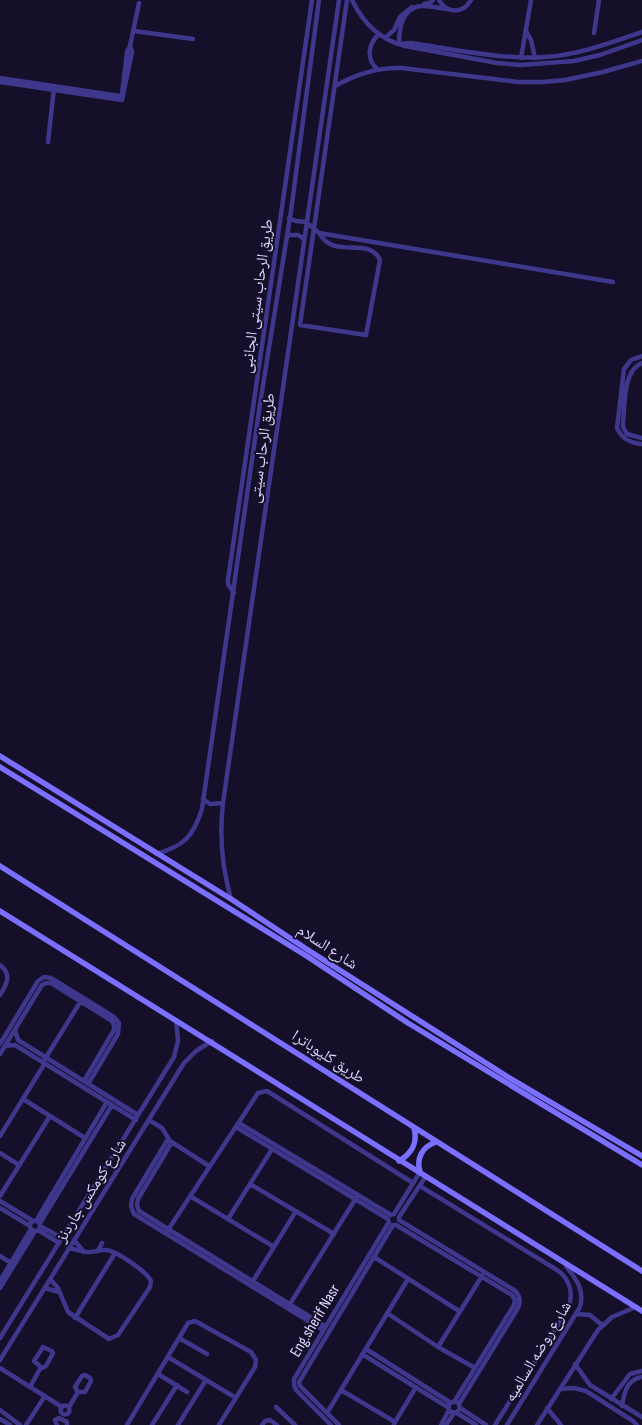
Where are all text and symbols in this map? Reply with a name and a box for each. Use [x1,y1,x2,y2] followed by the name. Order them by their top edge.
[237,218,278,375] street label: طريق الرحاب سيتى الجانبى
[245,392,280,505] street label: طريق الرحاب سيتى
[293,921,361,974] street label: شارع السلام
[288,1027,368,1088] street label: طريق كليوباترا
[51,1136,131,1247] street label: شارع كومكس جاردنز
[286,1281,345,1360] street label: Eng.sherif Nasr
[501,1298,576,1405] street label: شارع روضه السالميه

